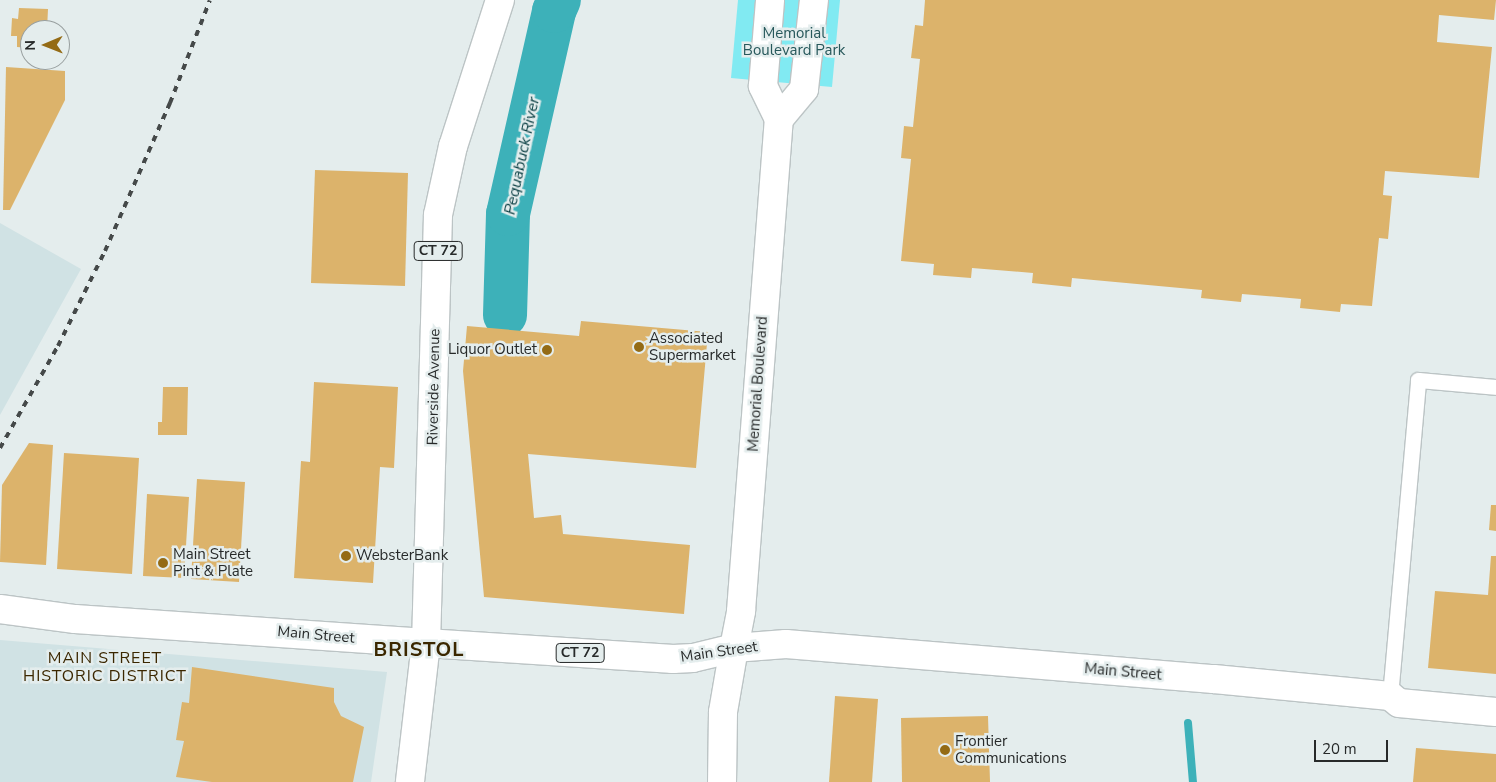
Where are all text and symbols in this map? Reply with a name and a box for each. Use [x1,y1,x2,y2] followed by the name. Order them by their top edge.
[20,20,70,70] north arrow
[743,24,845,59] park label: Memorial Boulevard Park
[21,40,40,51] text: N
[500,95,544,217] water label: Pequabuck River
[413,240,463,262] road number: CT 72
[744,316,772,452] street label: Memorial Boulevard
[424,328,444,446] street label: Riverside Avenue
[649,329,735,364] place label: Associated Supermarket
[448,341,537,359] place label: Liquor Outlet
[633,341,645,353] marker: Associated Supermarket
[541,344,553,356] marker: Liquor Outlet
[173,545,253,580] place label: Main Street Pint & Plate
[356,547,448,565] place label: WebsterBank
[340,550,352,562] marker: WebsterBank
[157,557,169,569] marker: Main Street Pint & Plate
[277,623,355,647] street label: Main Street
[373,637,465,661] district label: BRISTOL
[679,638,759,666] street label: Main Street
[555,641,605,664] road number: CT 72
[21,648,189,686] district label: MAIN STREET HISTORIC DISTRICT
[1084,660,1162,684] street label: Main Street
[1316,730,1390,762] scale bar
[955,732,1067,767] place label: Frontier Communications
[1322,739,1357,759] text: 20 m
[939,744,951,756] marker: Frontier Communications

